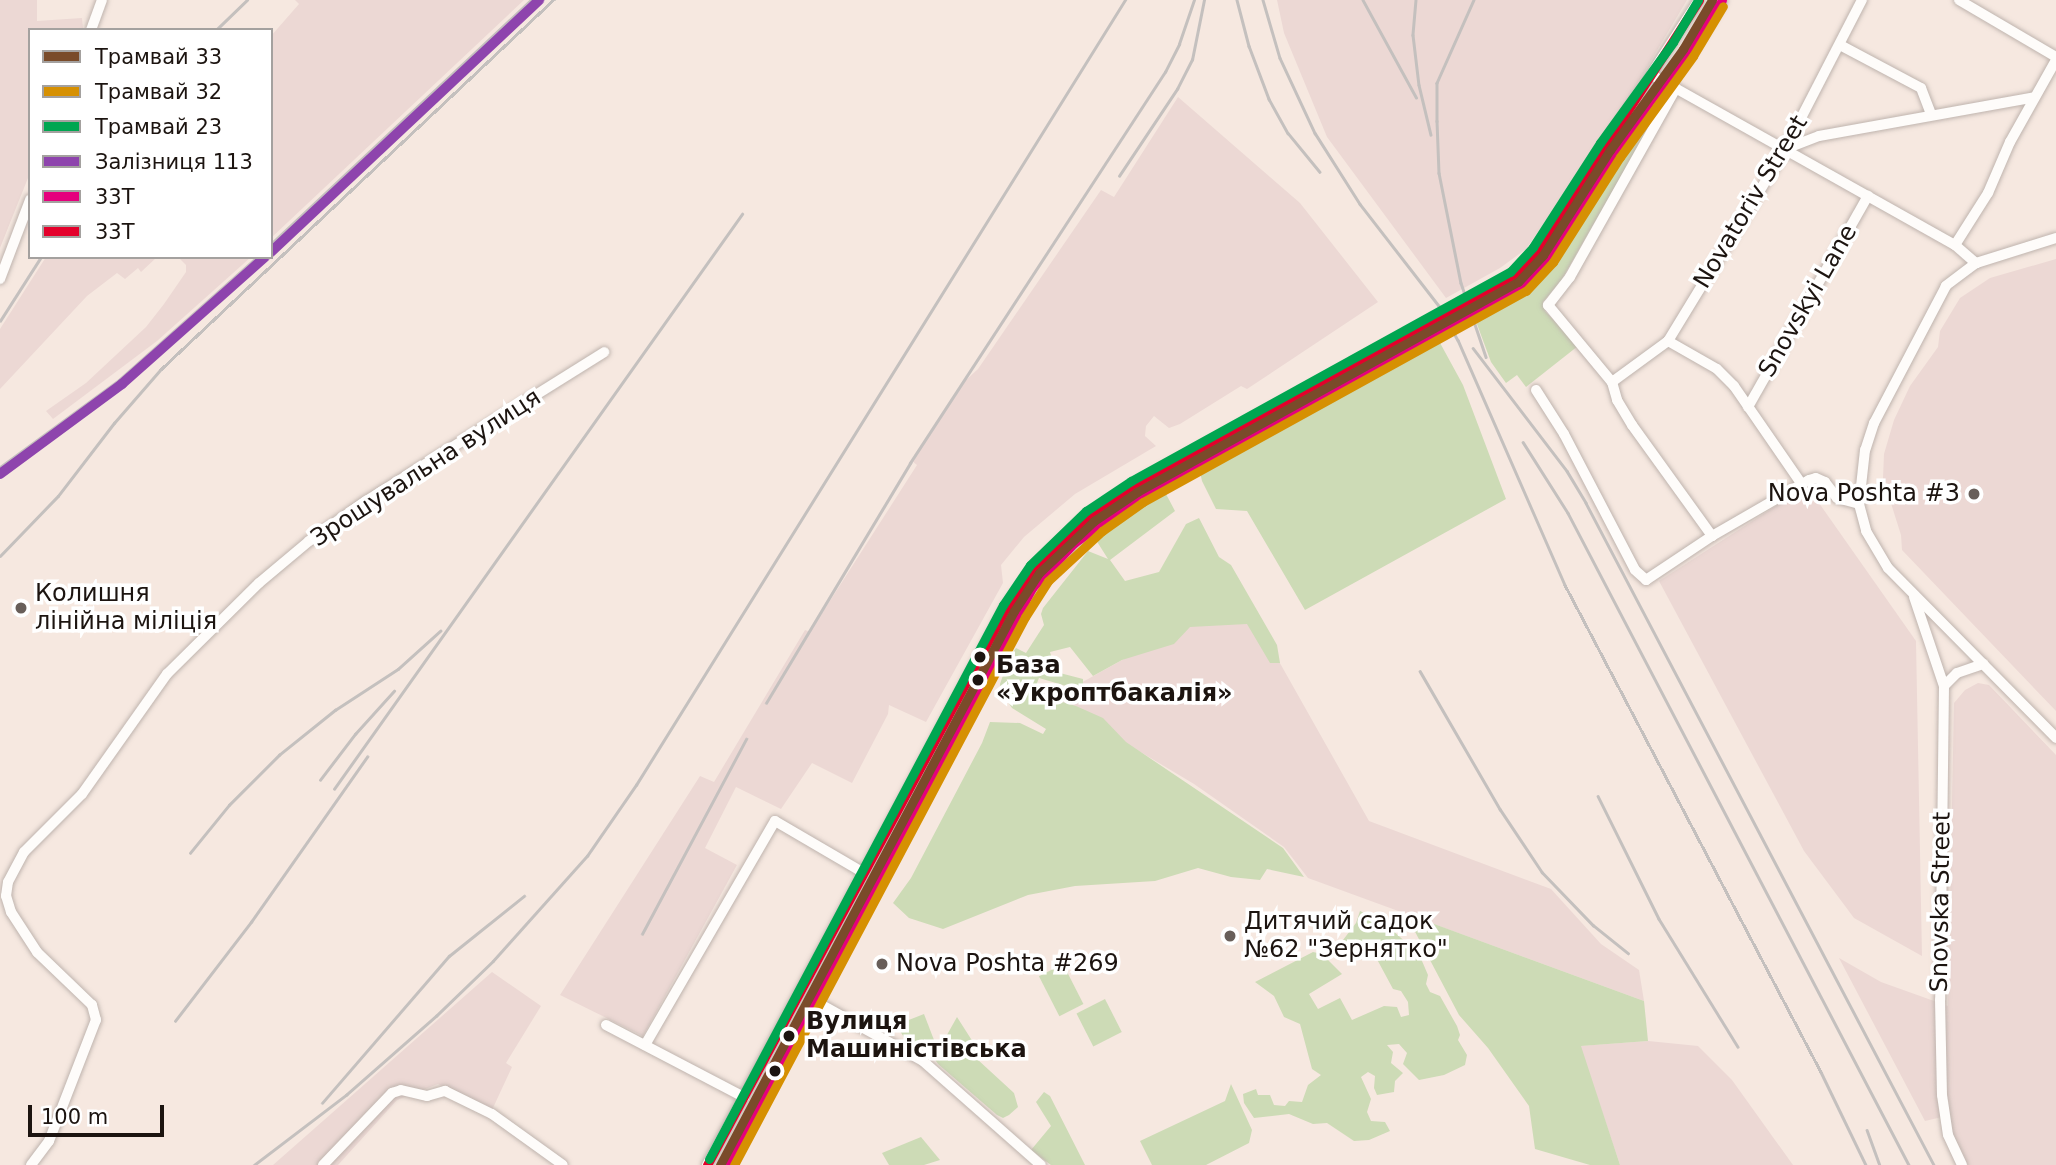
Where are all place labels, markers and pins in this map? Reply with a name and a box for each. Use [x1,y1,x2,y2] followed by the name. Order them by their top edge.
[1768,480,1960,508] place label: Nova Poshta #3
[1966,486,1982,502] marker: Nova Poshta #3
[35,580,217,636] place label: Колишня лінійна міліція
[13,600,29,616] marker: Колишня лінійна міліція
[973,650,987,664] unlabelled marker
[996,652,1233,708] place label: База «Укроптбакалія»
[967,669,989,691] marker: База «Укроптбакалія»
[1244,908,1448,964] place label: Дитячий садок №62 "Зернятко"
[1222,928,1238,944] marker: Дитячий садок №62 "Зернятко"
[896,950,1119,978] place label: Nova Poshta #269
[874,956,890,972] marker: Nova Poshta #269
[806,1008,1027,1064] place label: Вулиця Машиністівська
[778,1025,800,1047] marker: Вулиця Машиністівська
[768,1064,782,1078] unlabelled marker

